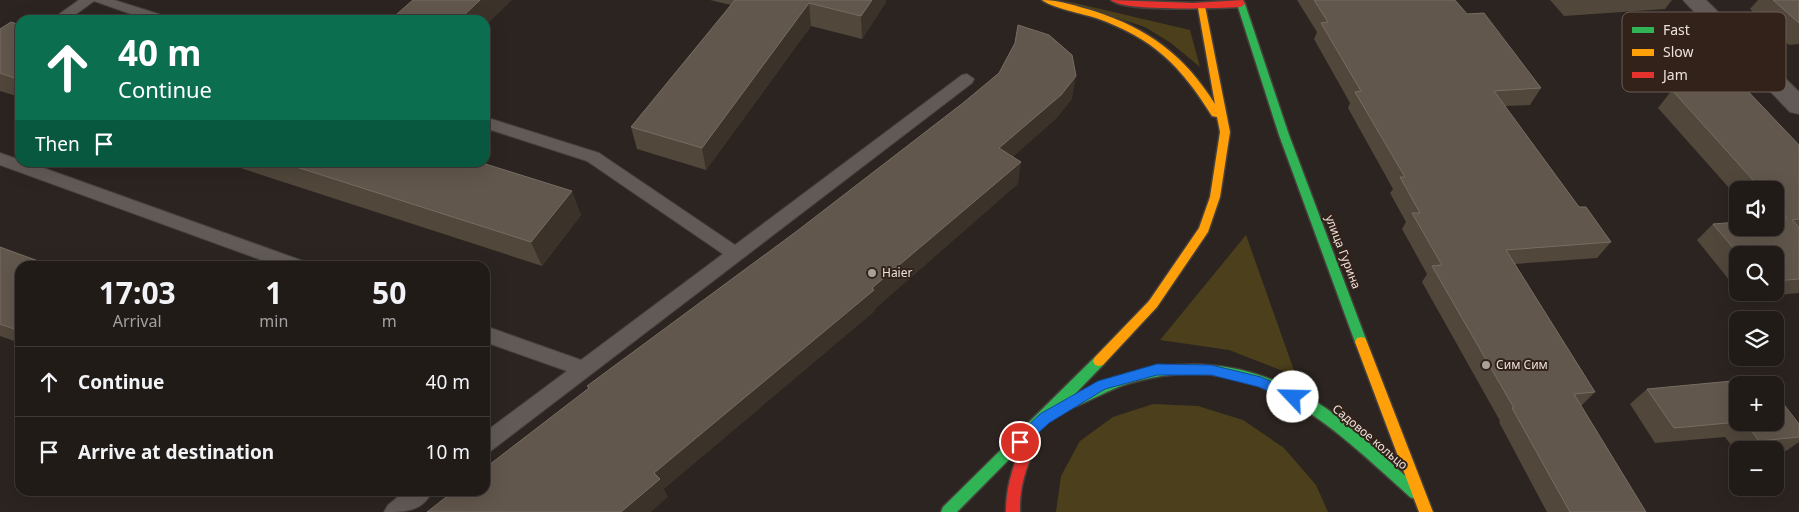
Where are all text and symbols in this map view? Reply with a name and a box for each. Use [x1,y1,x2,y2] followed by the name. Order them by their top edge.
[1622,12,1786,92] legend
[1663,20,1690,39] text: Fast
[118,29,201,76] text: 40 m
[35,35,100,100] icon: ahead
[1663,42,1694,61] text: Slow
[1661,65,1688,84] text: Jam
[118,74,212,104] text: Continue
[90,130,118,158] icon: arrive
[35,131,80,157] text: Then
[1729,181,1784,496] map controls
[1729,181,1784,236] button: sound
[1322,212,1365,291] street label: улица Гурина
[1729,246,1784,301] button: search
[882,264,912,281] place label: Haier
[866,267,878,279] marker: Haier
[99,272,176,313] text: 17:03
[265,272,282,313] text: 1
[372,272,406,313] text: 50
[113,310,162,332] text: Arrival
[259,310,288,332] text: min
[382,310,397,332] text: m
[1729,311,1784,366] button: layers
[1496,356,1548,373] place label: Сим Сим
[1480,359,1492,371] marker: Сим Сим
[35,368,63,396] icon: ahead
[78,369,164,395] text: Continue
[426,369,470,395] text: 40 m
[1266,370,1318,422] position arrow
[1729,376,1784,431] button: +
[1329,400,1412,473] street label: Садовое кольцо
[999,421,1041,463] pin
[1006,428,1034,456] icon: arrive
[35,438,63,466] icon: arrive
[78,439,274,465] text: Arrive at destination
[426,439,470,465] text: 10 m
[1729,441,1784,496] button: −

